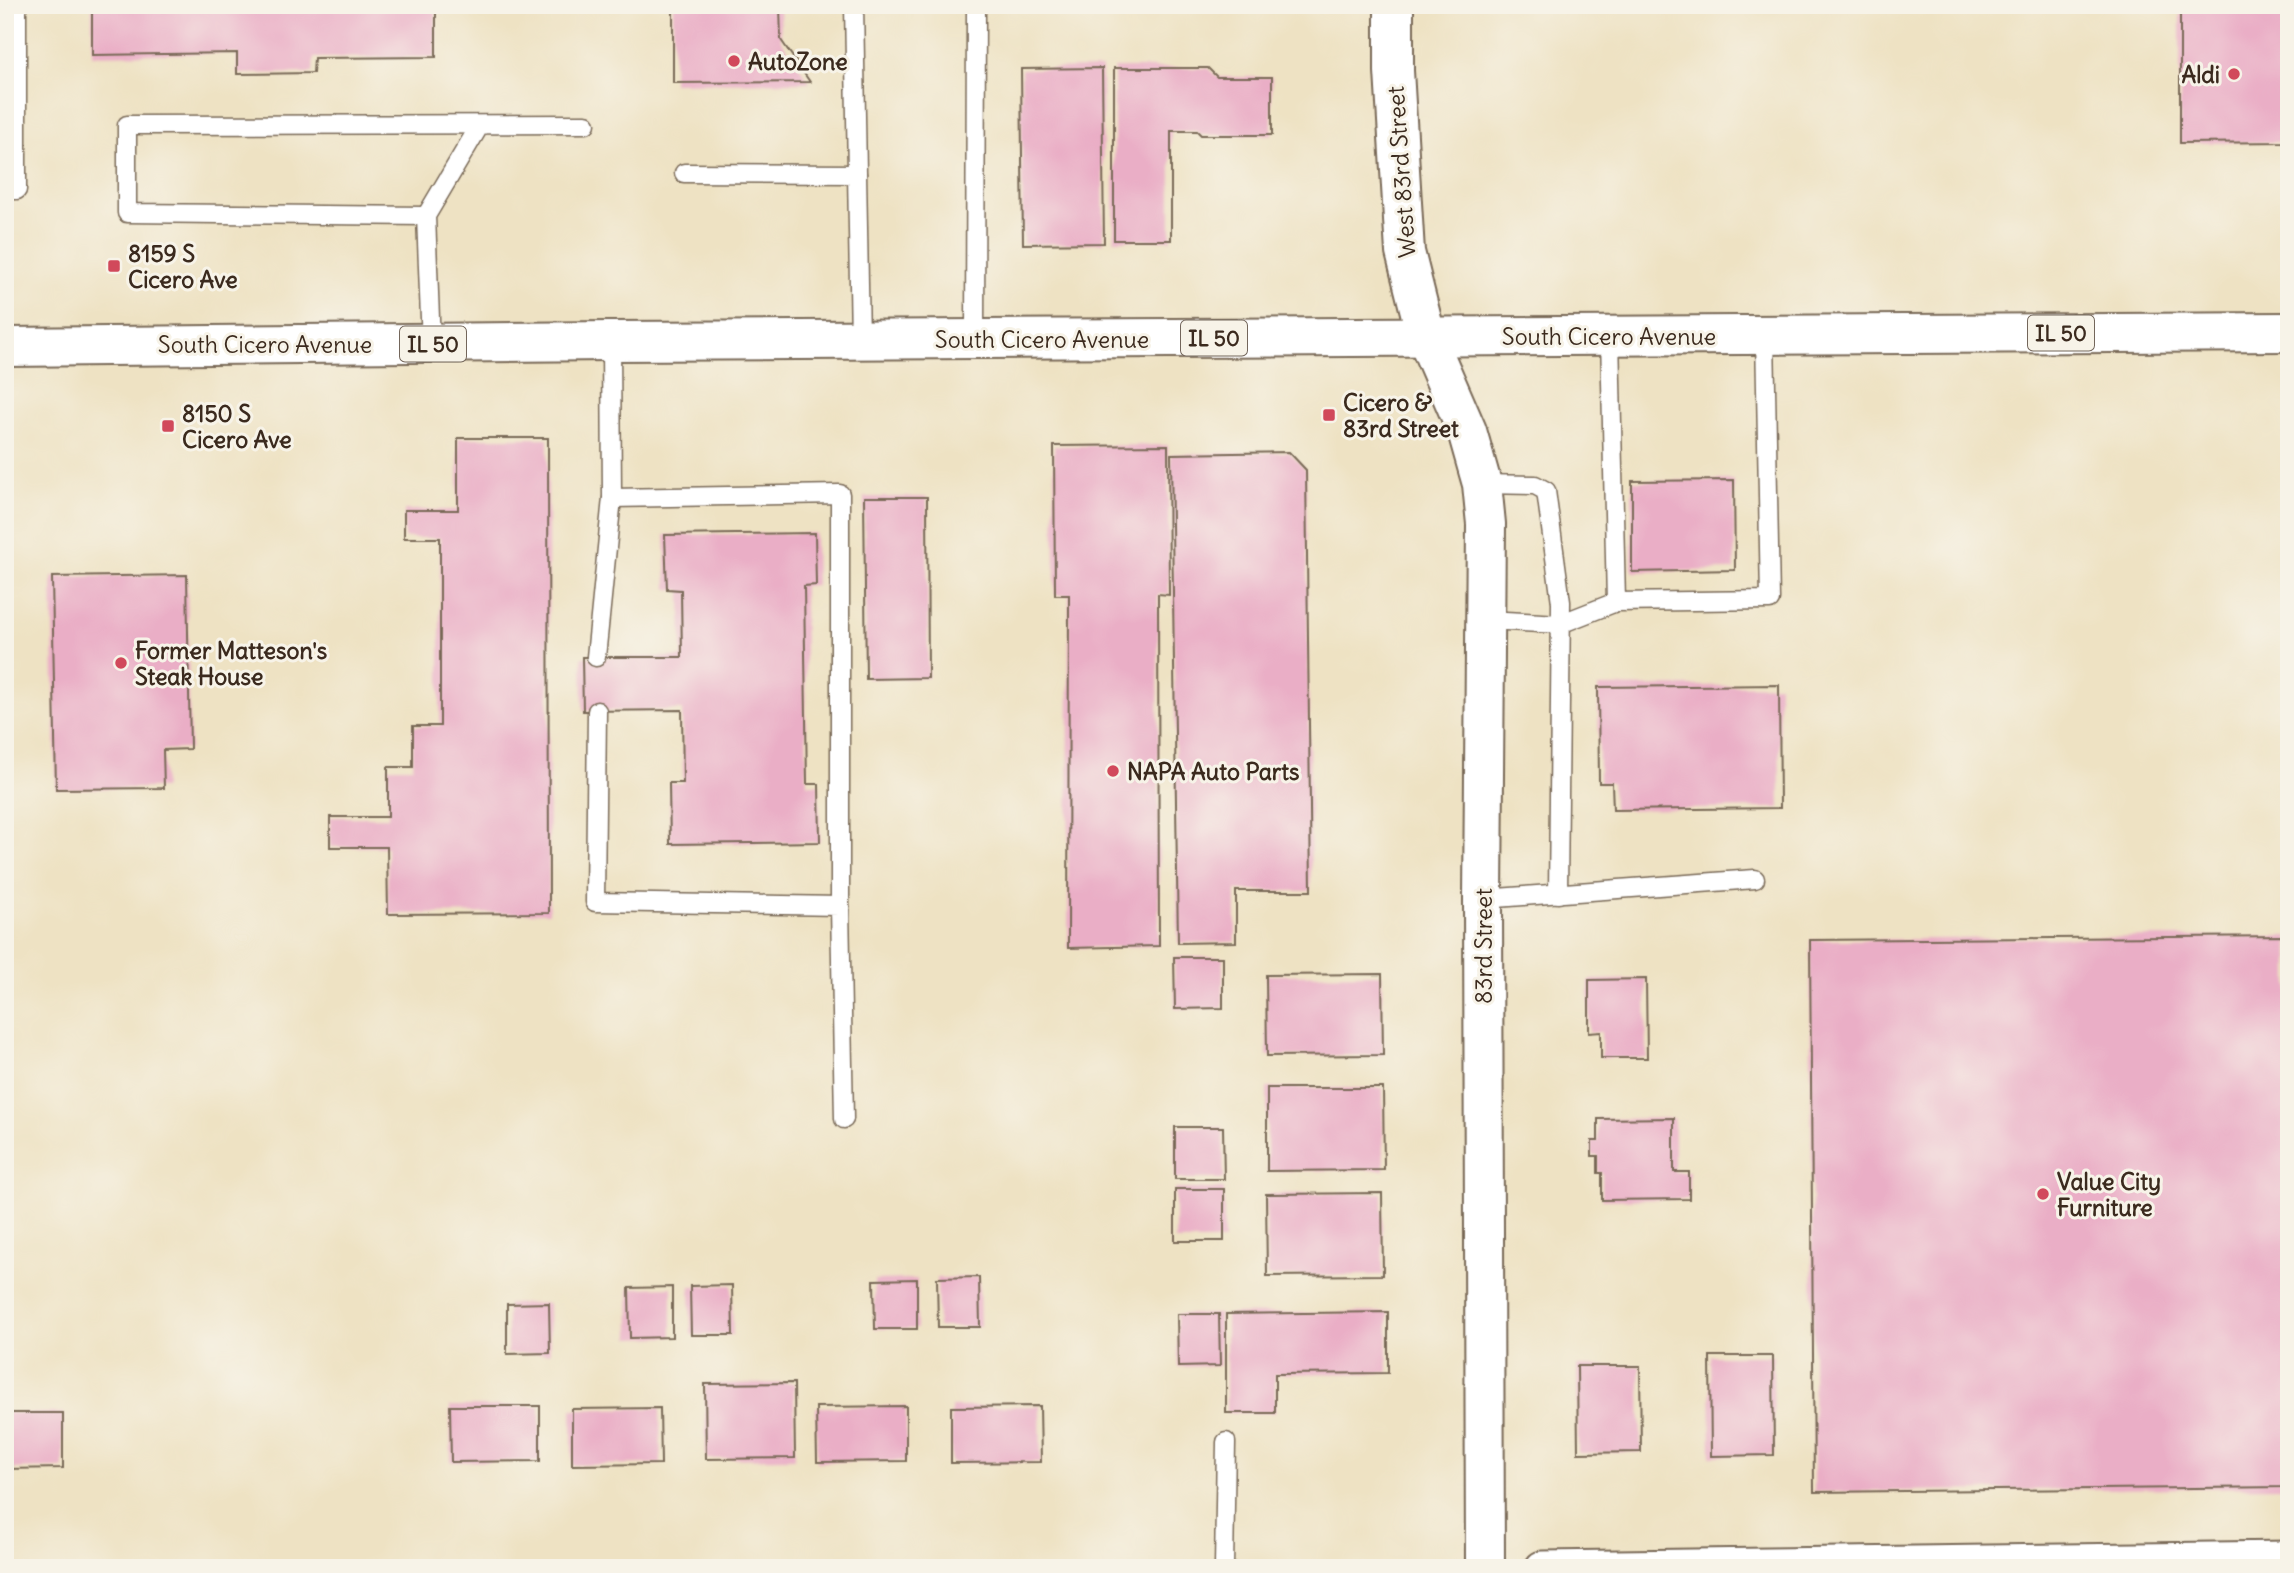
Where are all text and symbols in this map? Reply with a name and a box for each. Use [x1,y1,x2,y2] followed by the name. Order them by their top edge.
[748,47,848,76] place label: AutoZone
[726,53,742,69] marker: AutoZone
[2181,60,2220,89] place label: Aldi
[2226,66,2242,82] marker: Aldi
[1381,85,1421,259] street label: West 83rd Street
[128,239,238,294] place label: 8159 S Cicero Ave
[106,258,122,274] marker: 8159 S Cicero Ave
[2028,316,2094,350] road number: IL 50
[1181,320,1247,356] road number: IL 50
[1502,322,1716,351] street label: South Cicero Avenue
[935,325,1149,354] street label: South Cicero Avenue
[400,326,466,362] road number: IL 50
[158,330,372,359] street label: South Cicero Avenue
[1343,388,1459,443] place label: Cicero & 83rd Street
[182,399,292,454] place label: 8150 S Cicero Ave
[1321,407,1337,423] marker: Cicero & 83rd Street
[160,418,176,434] marker: 8150 S Cicero Ave
[135,636,327,691] place label: Former Matteson's Steak House
[113,655,129,671] marker: Former Matteson's Steak House
[1127,757,1299,786] place label: NAPA Auto Parts
[1105,763,1121,779] marker: NAPA Auto Parts
[1469,888,1498,1004] street label: 83rd Street
[2057,1167,2161,1222] place label: Value City Furniture
[2035,1186,2051,1202] marker: Value City Furniture

